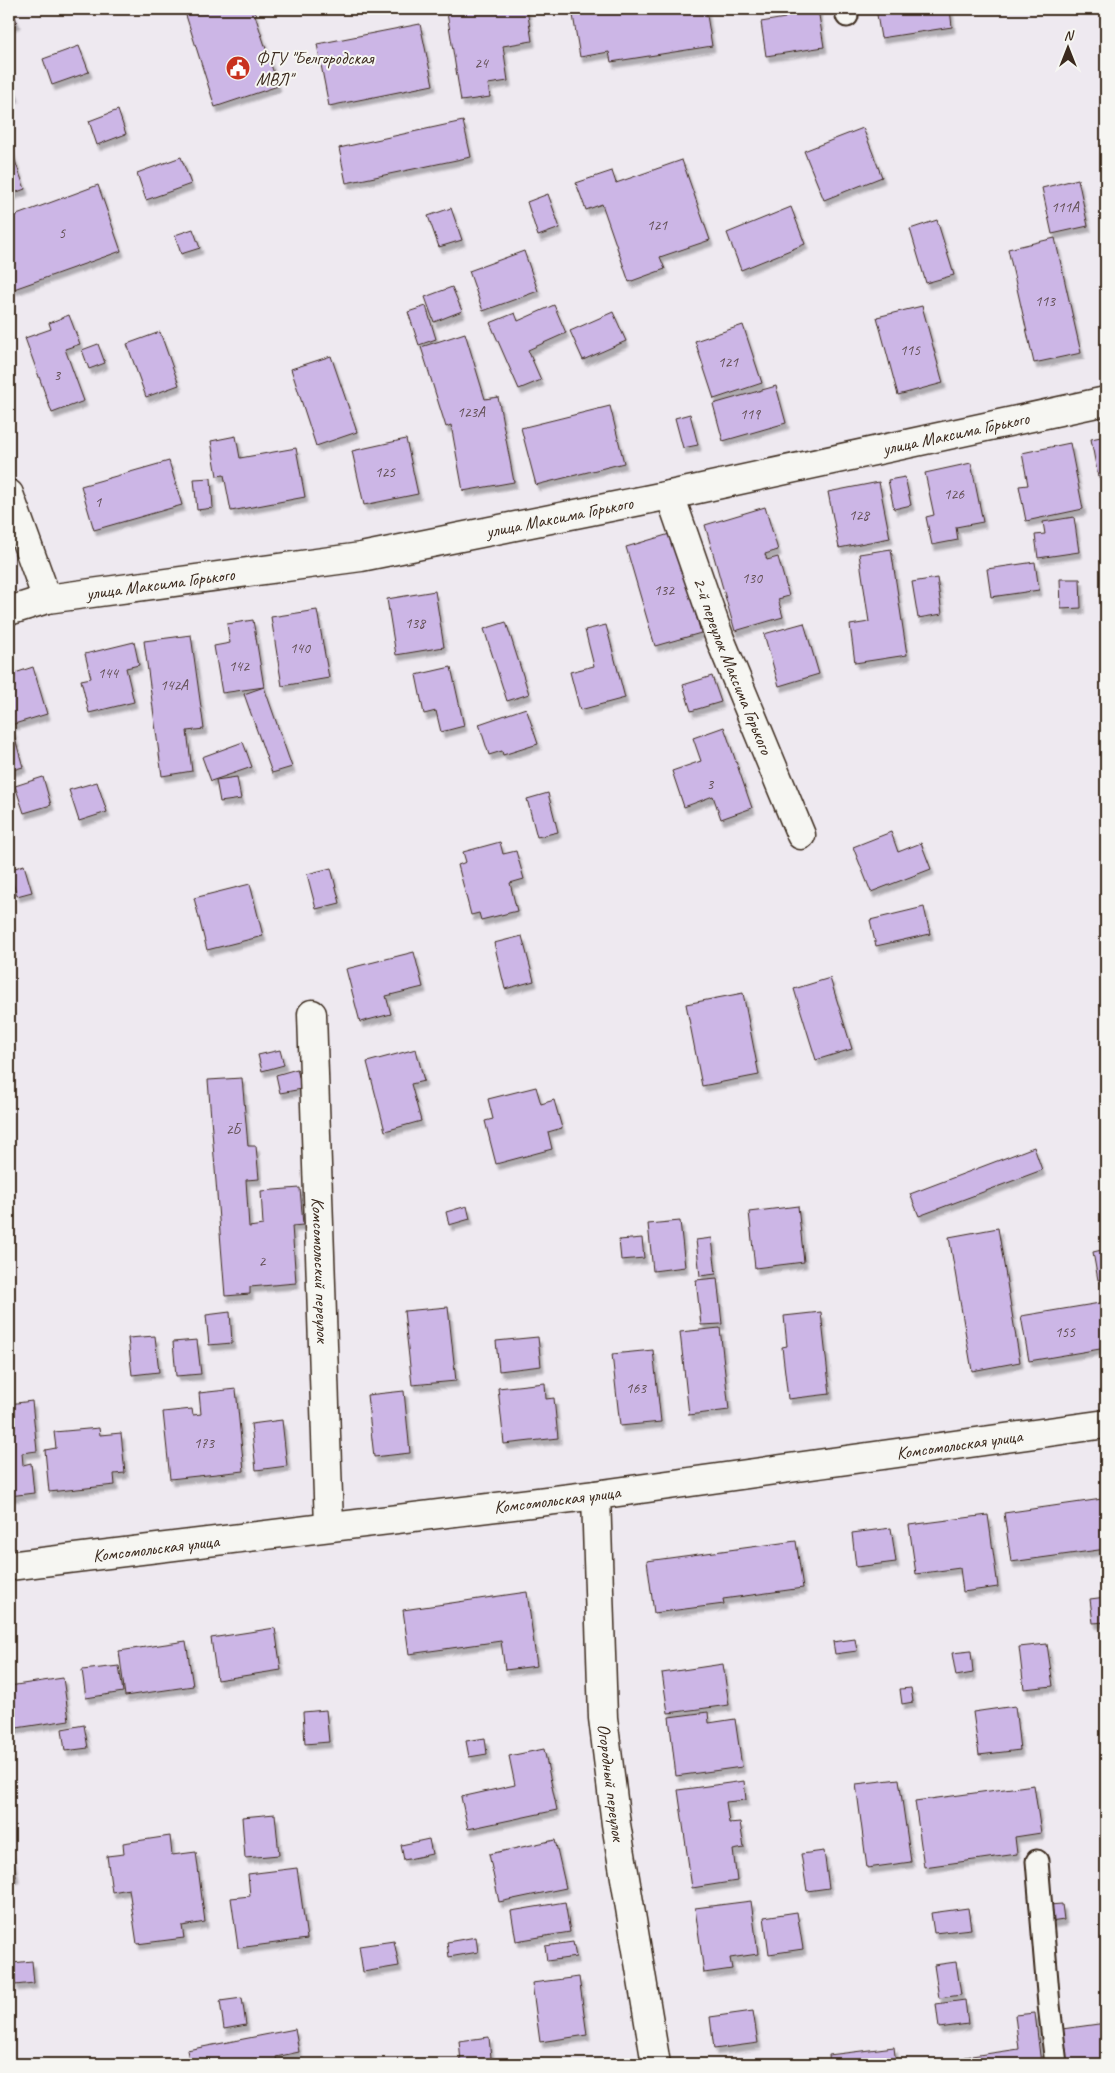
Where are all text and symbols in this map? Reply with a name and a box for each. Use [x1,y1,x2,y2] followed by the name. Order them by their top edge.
[1042,22,1092,72] north arrow
[1064,27,1075,44] text: N
[256,47,375,90] place label: ФГУ "Белгородская МВЛ"
[474,54,489,73] house number: 24
[225,55,251,81] public building icon: ФГУ "Белгородская МВЛ"
[1051,198,1080,217] house number: 111А
[647,216,668,235] house number: 121
[59,224,67,243] house number: 5
[1035,292,1056,311] house number: 113
[900,341,921,360] house number: 115
[718,353,739,372] house number: 121
[54,366,62,385] house number: 3
[457,403,486,422] house number: 123А
[740,405,761,424] house number: 119
[879,407,1033,460] street label: улица Максима Горького
[375,463,396,482] house number: 125
[944,485,965,504] house number: 126
[483,491,636,543] street label: улица Максима Горького
[95,493,103,512] house number: 1
[849,506,870,525] house number: 128
[84,563,237,605] street label: улица Максима Горького
[742,569,763,588] house number: 130
[688,574,778,759] street label: 2-й переулок Максима Горького
[654,581,675,600] house number: 132
[405,614,426,633] house number: 138
[290,639,311,658] house number: 140
[229,657,250,676] house number: 142
[98,664,119,683] house number: 144
[160,676,189,695] house number: 142А
[707,775,715,794] house number: 3
[226,1120,243,1139] house number: 2Б
[307,1197,334,1345] street label: Комсомольский переулок
[259,1252,267,1271] house number: 2
[1055,1323,1076,1342] house number: 155
[626,1379,647,1398] house number: 163
[895,1425,1025,1464] street label: Комсомольская улица
[194,1434,215,1453] house number: 173
[493,1481,623,1518] street label: Комсомольская улица
[92,1529,222,1567] street label: Комсомольская улица
[593,1723,630,1845] street label: Огородный переулок

